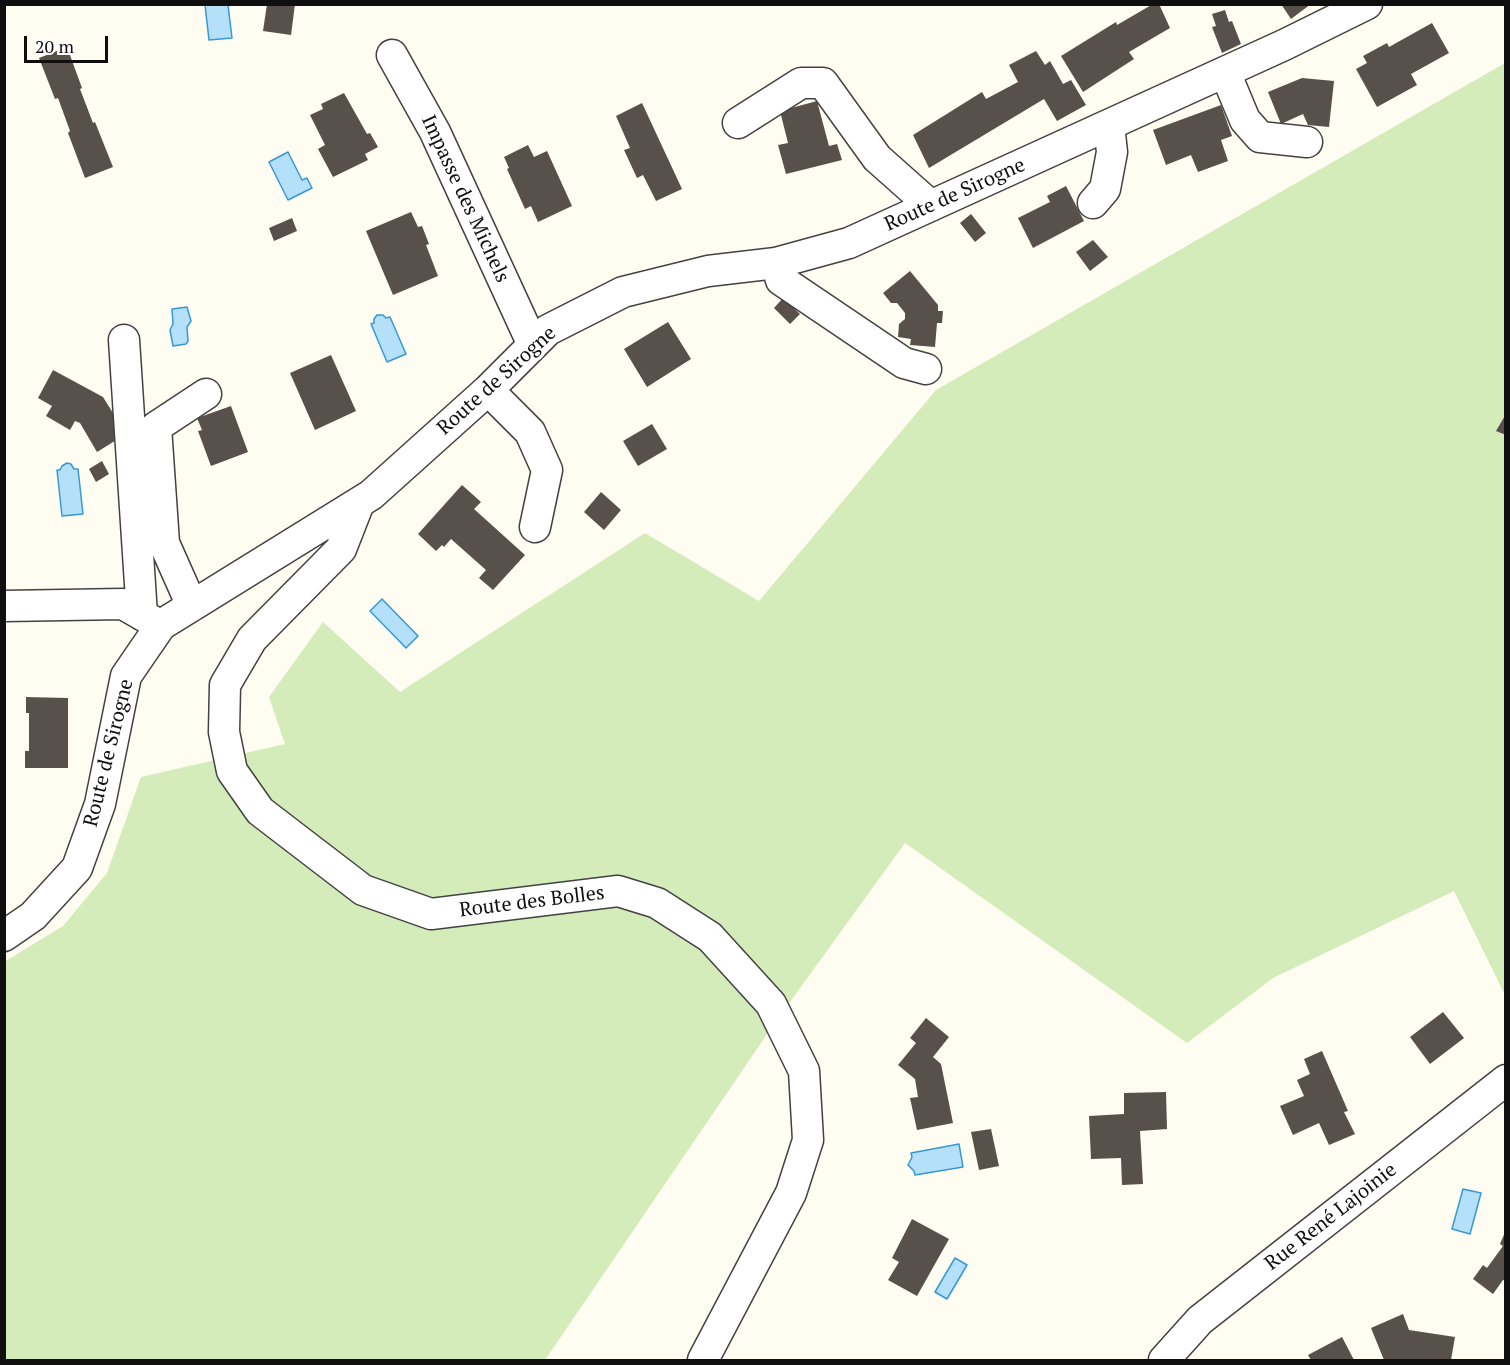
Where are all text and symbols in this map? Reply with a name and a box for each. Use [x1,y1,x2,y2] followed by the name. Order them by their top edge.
[27,24,111,62] scale bar
[35,34,74,58] text: 20 m
[416,112,514,286] street label: Impasse des Michels
[881,153,1029,237] street label: Route de Sirogne
[433,321,561,441] street label: Route de Sirogne
[79,677,139,829] street label: Route de Sirogne
[458,881,606,923] street label: Route des Bolles
[1260,1158,1402,1276] street label: Rue René Lajoinie

